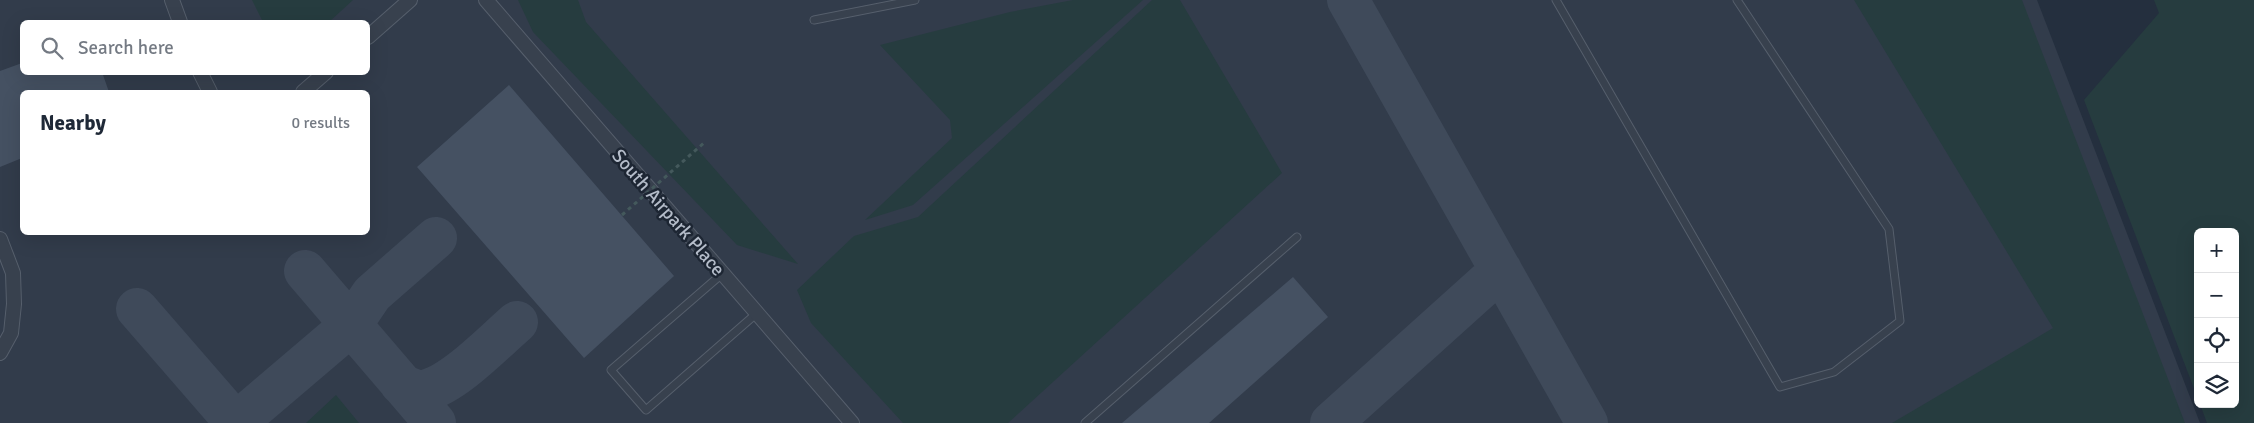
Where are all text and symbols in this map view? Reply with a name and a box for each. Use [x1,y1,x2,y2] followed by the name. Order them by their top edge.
[20,20,370,75] search box
[38,34,66,62] icon: search
[78,36,174,60] text: Search here
[40,110,106,136] text: Nearby
[291,113,350,133] text: 0 results
[607,144,730,281] street label: South Airpark Place
[2194,228,2239,408] map controls
[2194,228,2239,273] button: +
[2194,273,2239,318] button: −
[2194,318,2239,363] button: locate
[2194,363,2239,408] button: layers

